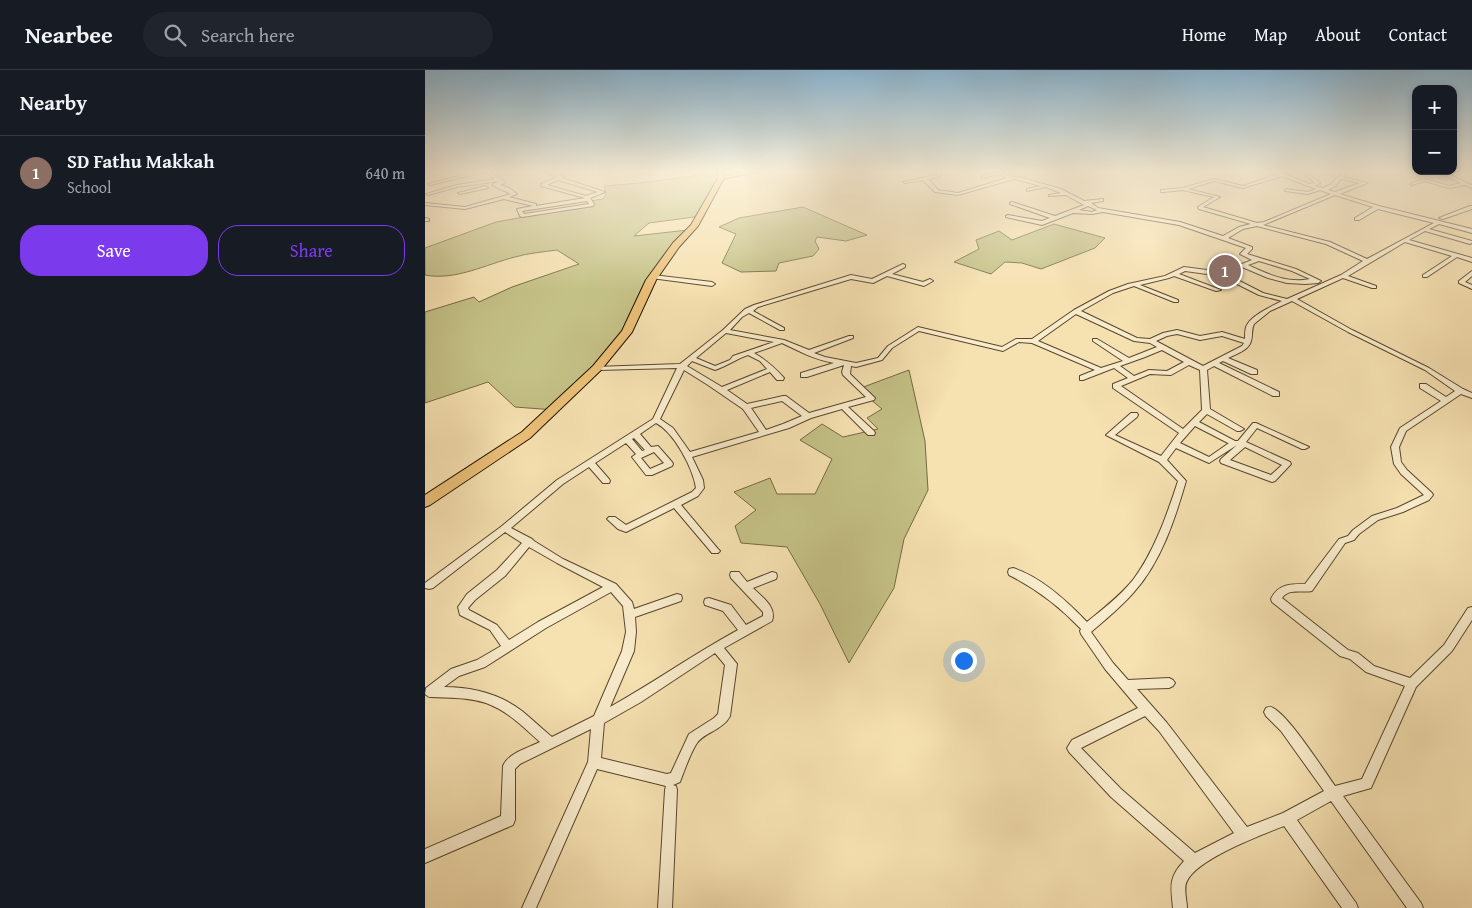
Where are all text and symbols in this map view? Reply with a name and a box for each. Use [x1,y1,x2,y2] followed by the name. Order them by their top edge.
[143,12,493,57] search box
[25,17,113,52] text: Nearbee
[161,21,189,49] icon: search
[201,21,295,49] text: Search here
[1182,21,1226,48] text: Home
[1254,21,1287,48] text: Map
[1315,21,1361,48] text: About
[1389,21,1447,48] text: Contact
[1412,85,1457,175] map controls
[1412,85,1457,130] button: +
[20,87,87,118] text: Nearby
[1412,130,1457,175] button: −
[67,147,215,175] text: SD Fathu Makkah
[32,161,40,185] text: 1
[365,161,405,185] text: 640 m
[67,175,111,199] text: School
[20,225,208,276] button: Save
[218,225,405,276] button: Share
[1209,252,1241,290] pin: 1
[951,648,977,674] your location

